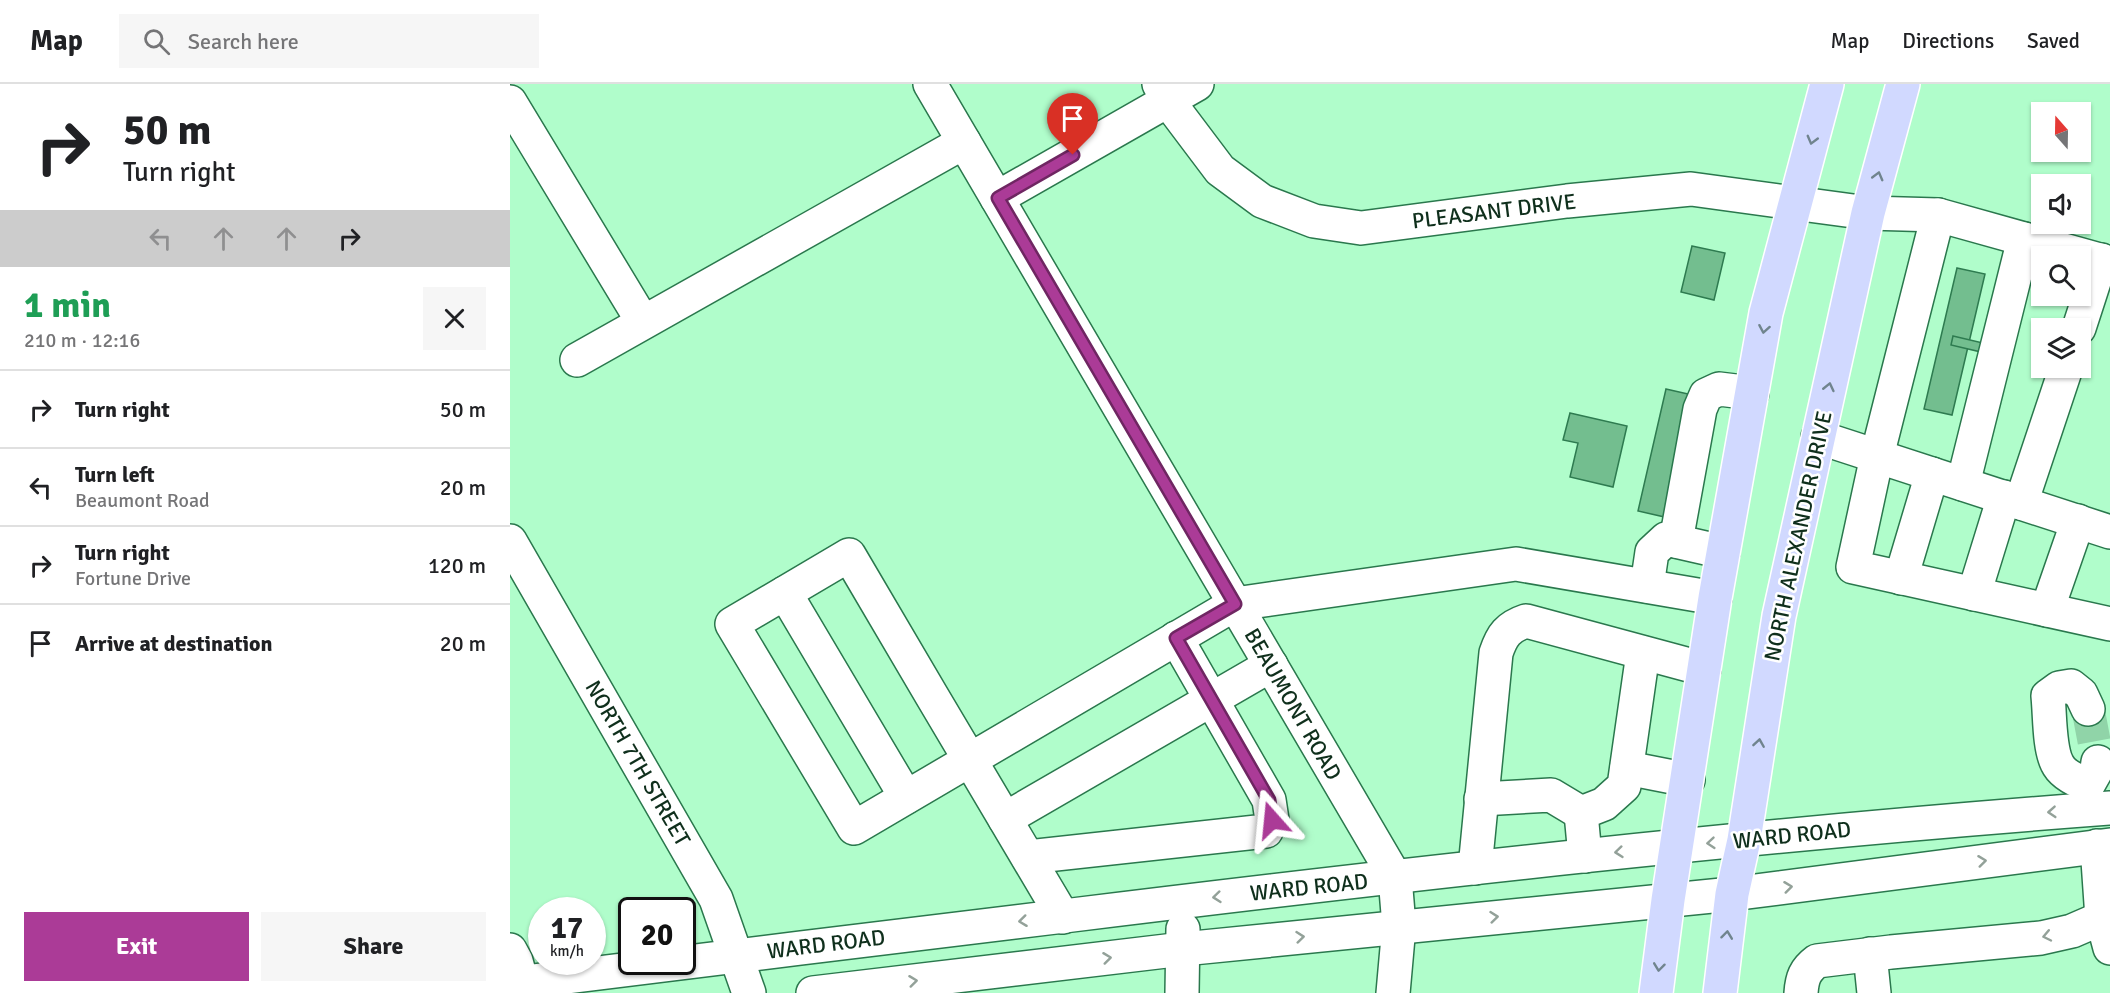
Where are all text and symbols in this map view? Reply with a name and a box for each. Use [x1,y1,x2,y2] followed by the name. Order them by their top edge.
[119,14,539,68] search box
[30,24,83,58] text: Map
[140,25,173,58] icon: search
[188,28,299,55] text: Search here
[1831,28,1869,54] text: Map
[1902,28,1994,54] text: Directions
[2027,28,2080,54] text: Saved
[1047,93,1098,155] pin
[1056,102,1089,135] icon: arrive
[2031,102,2091,162] north arrow
[2031,102,2091,378] map controls
[123,105,212,156] text: 50 m
[24,108,102,186] icon: right
[1807,135,1819,145] one-way arrow
[123,156,236,189] text: Turn right
[1871,171,1883,182] one-way arrow
[2031,174,2091,234] button: sound
[1410,188,1578,234] street label: PLEASANT DRIVE
[144,222,177,255] icon: left
[207,222,240,255] icon: ahead
[270,222,303,255] icon: ahead
[333,222,366,255] icon: right
[2031,246,2091,306] button: search
[24,283,111,328] text: 1 min
[423,287,486,350] button: close
[2031,318,2091,378] button: layers
[1758,325,1770,334] one-way arrow
[24,328,140,353] text: 210 m · 12:16
[1822,382,1835,392] one-way arrow
[24,393,57,426] icon: right
[75,396,170,423] text: Turn right
[440,396,486,423] text: 50 m
[1758,408,1838,664] street label: NORTH ALEXANDER DRIVE
[75,461,155,488] text: Turn left
[24,471,57,504] icon: left
[440,474,486,501] text: 20 m
[75,488,210,513] text: Beaumont Road
[75,539,170,566] text: Turn right
[24,549,57,582] icon: right
[428,552,486,579] text: 120 m
[75,566,191,591] text: Fortune Drive
[1239,623,1347,785] street label: BEAUMONT ROAD
[24,627,57,660] icon: arrive
[75,630,272,657] text: Arrive at destination
[440,630,486,657] text: 20 m
[580,675,696,851] street label: NORTH 7TH STREET
[1753,738,1765,747] one-way arrow
[1240,788,1304,852] position arrow
[2047,805,2056,818] one-way arrow
[1732,815,1852,855] street label: WARD ROAD
[1707,836,1716,849] one-way arrow
[1615,845,1624,858] one-way arrow
[1977,856,1986,868] one-way arrow
[1249,867,1369,907] street label: WARD ROAD
[1784,881,1793,893] one-way arrow
[1212,890,1221,903] one-way arrow
[618,897,696,975] speed limit sign: 20
[551,910,583,947] text: 17
[1490,911,1499,924] one-way arrow
[24,912,249,981] button: Exit
[261,912,486,981] button: Share
[1019,914,1028,927] one-way arrow
[765,923,887,965] street label: WARD ROAD
[2042,929,2052,942] one-way arrow
[1720,930,1733,940] one-way arrow
[1296,931,1305,944] one-way arrow
[550,942,584,960] text: km/h
[1102,953,1111,965] one-way arrow
[1654,963,1666,972] one-way arrow
[908,975,918,988] one-way arrow

